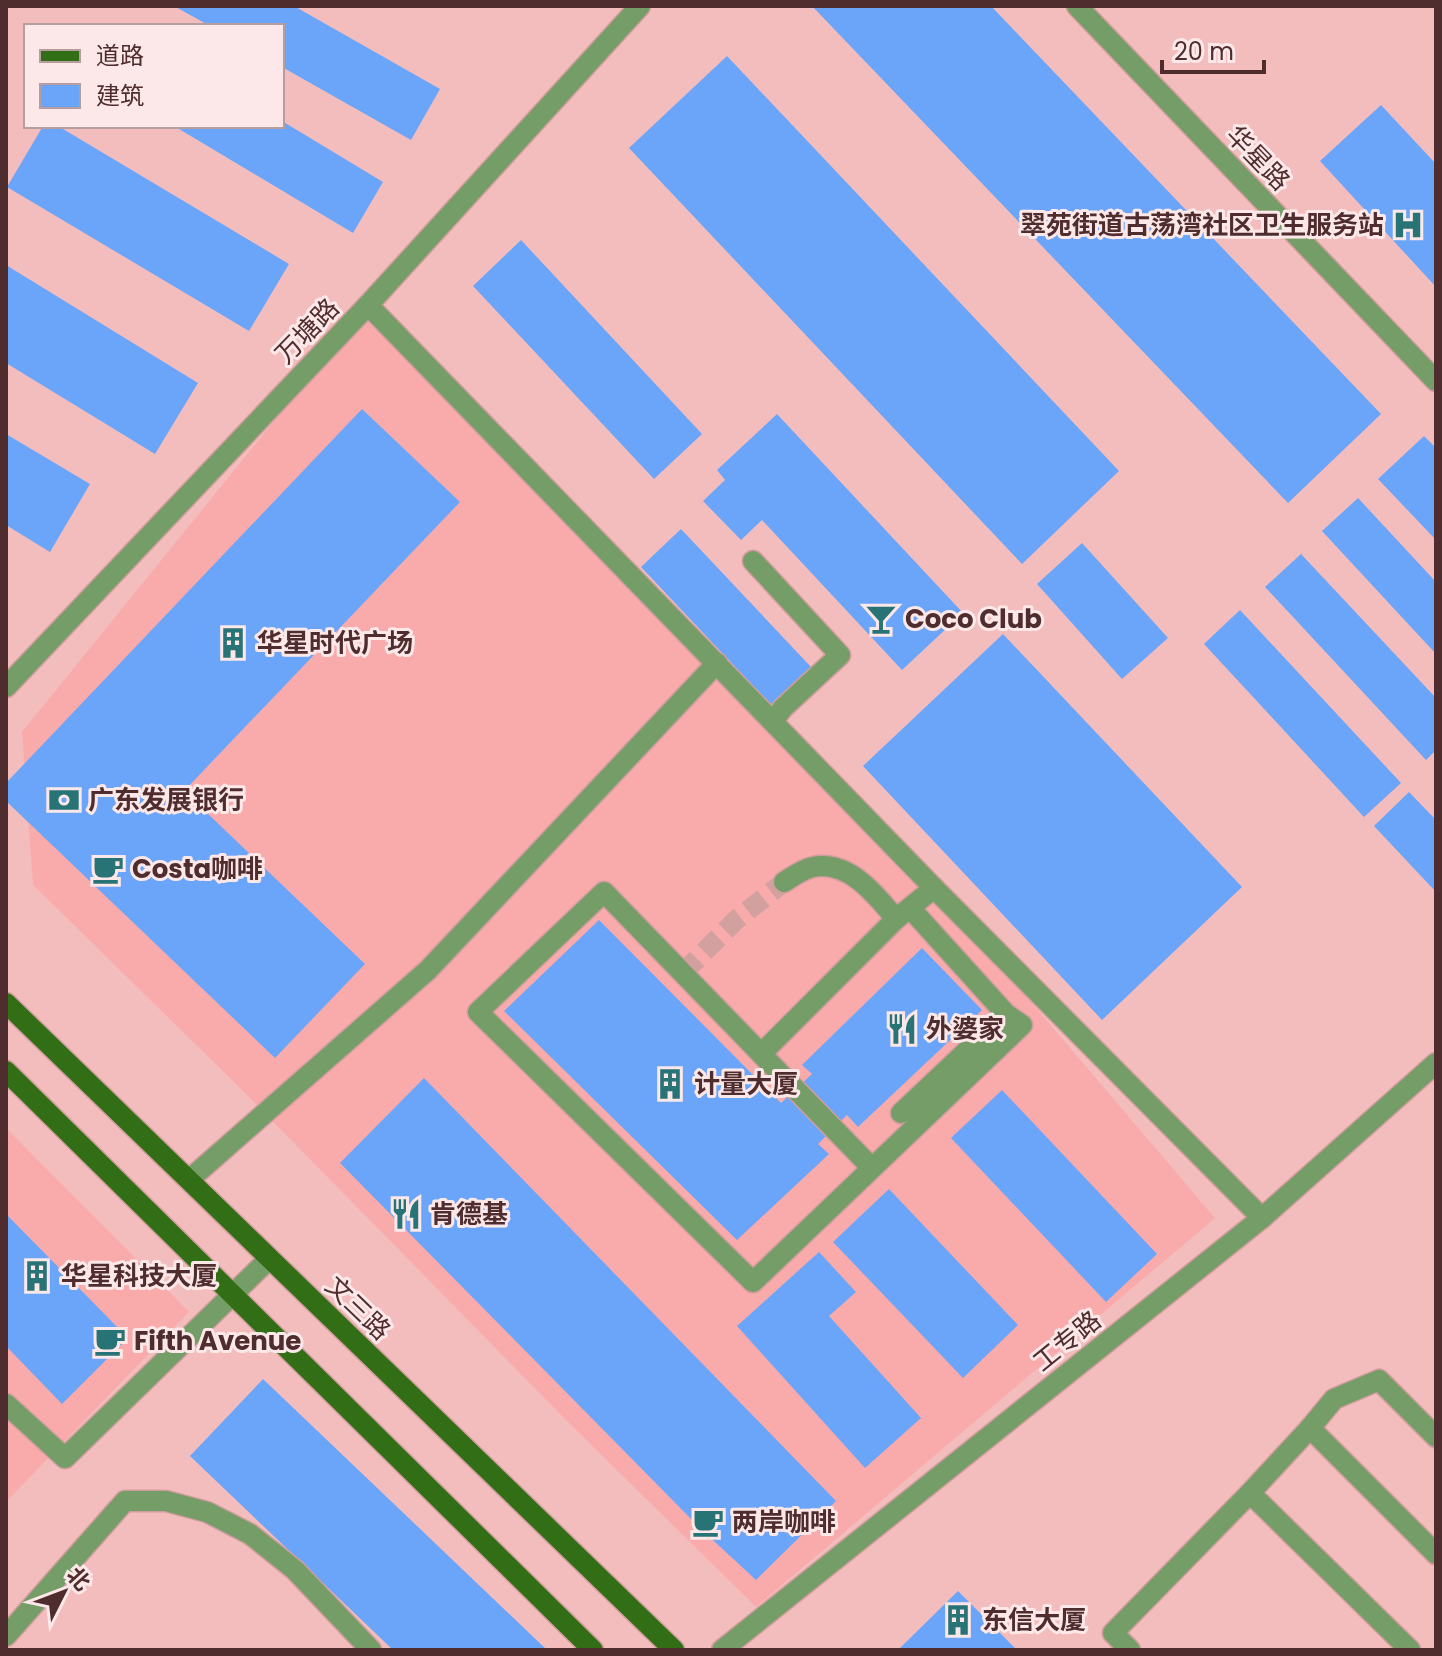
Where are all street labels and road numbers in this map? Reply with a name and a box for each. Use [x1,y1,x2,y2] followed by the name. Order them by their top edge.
[1218,117,1298,199] street label: 华星路
[267,290,347,372] street label: 万塘路
[317,1268,399,1348] street label: 文三路
[1025,1302,1109,1380] street label: 工专路

